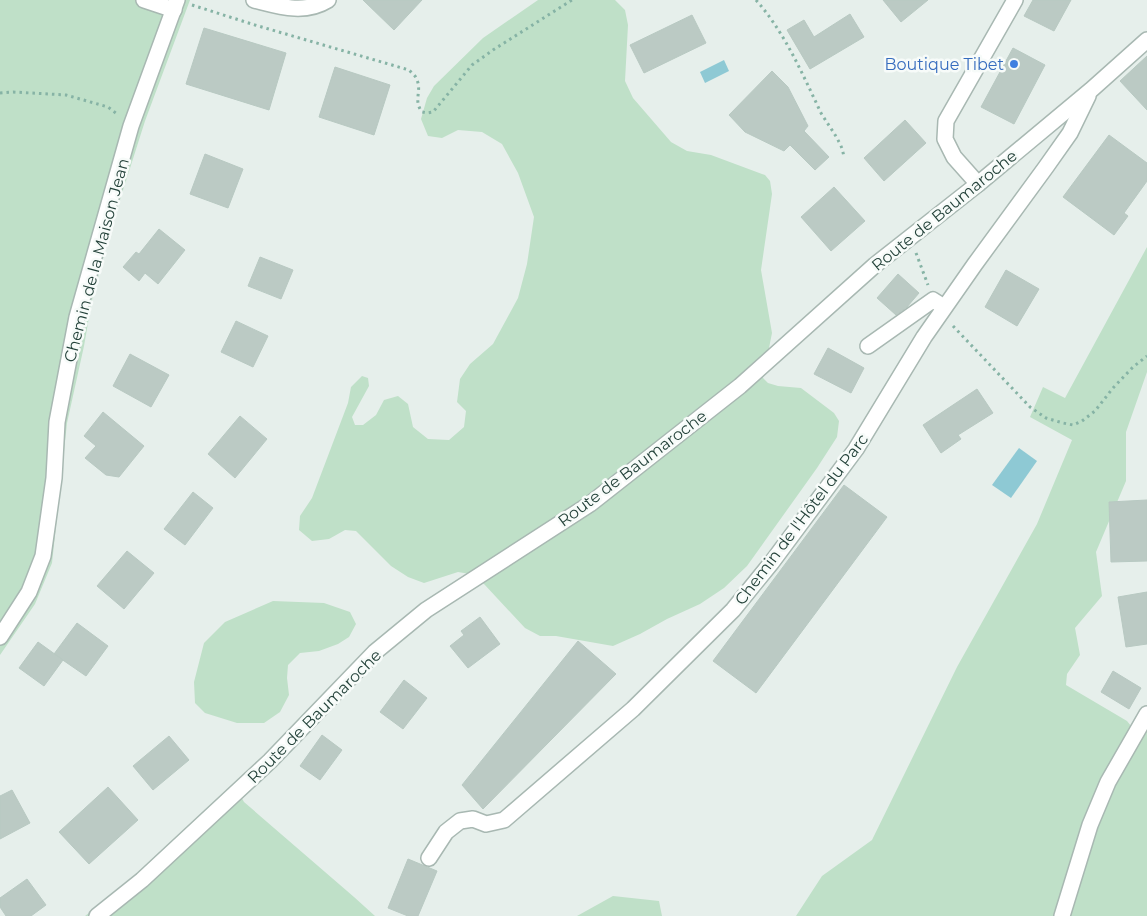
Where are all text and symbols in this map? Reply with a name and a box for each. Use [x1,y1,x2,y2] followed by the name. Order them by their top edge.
[884,55,1004,74] place label: Boutique Tibet
[1008,58,1020,70] marker: Boutique Tibet
[868,146,1021,275] street label: Route de Baumaroche
[60,156,133,364] street label: Chemin de la Maison Jean
[554,406,710,531] street label: Route de Baumaroche
[731,430,872,609] street label: Chemin de l'Hôtel du Parc
[244,646,385,787] street label: Route de Baumaroche

